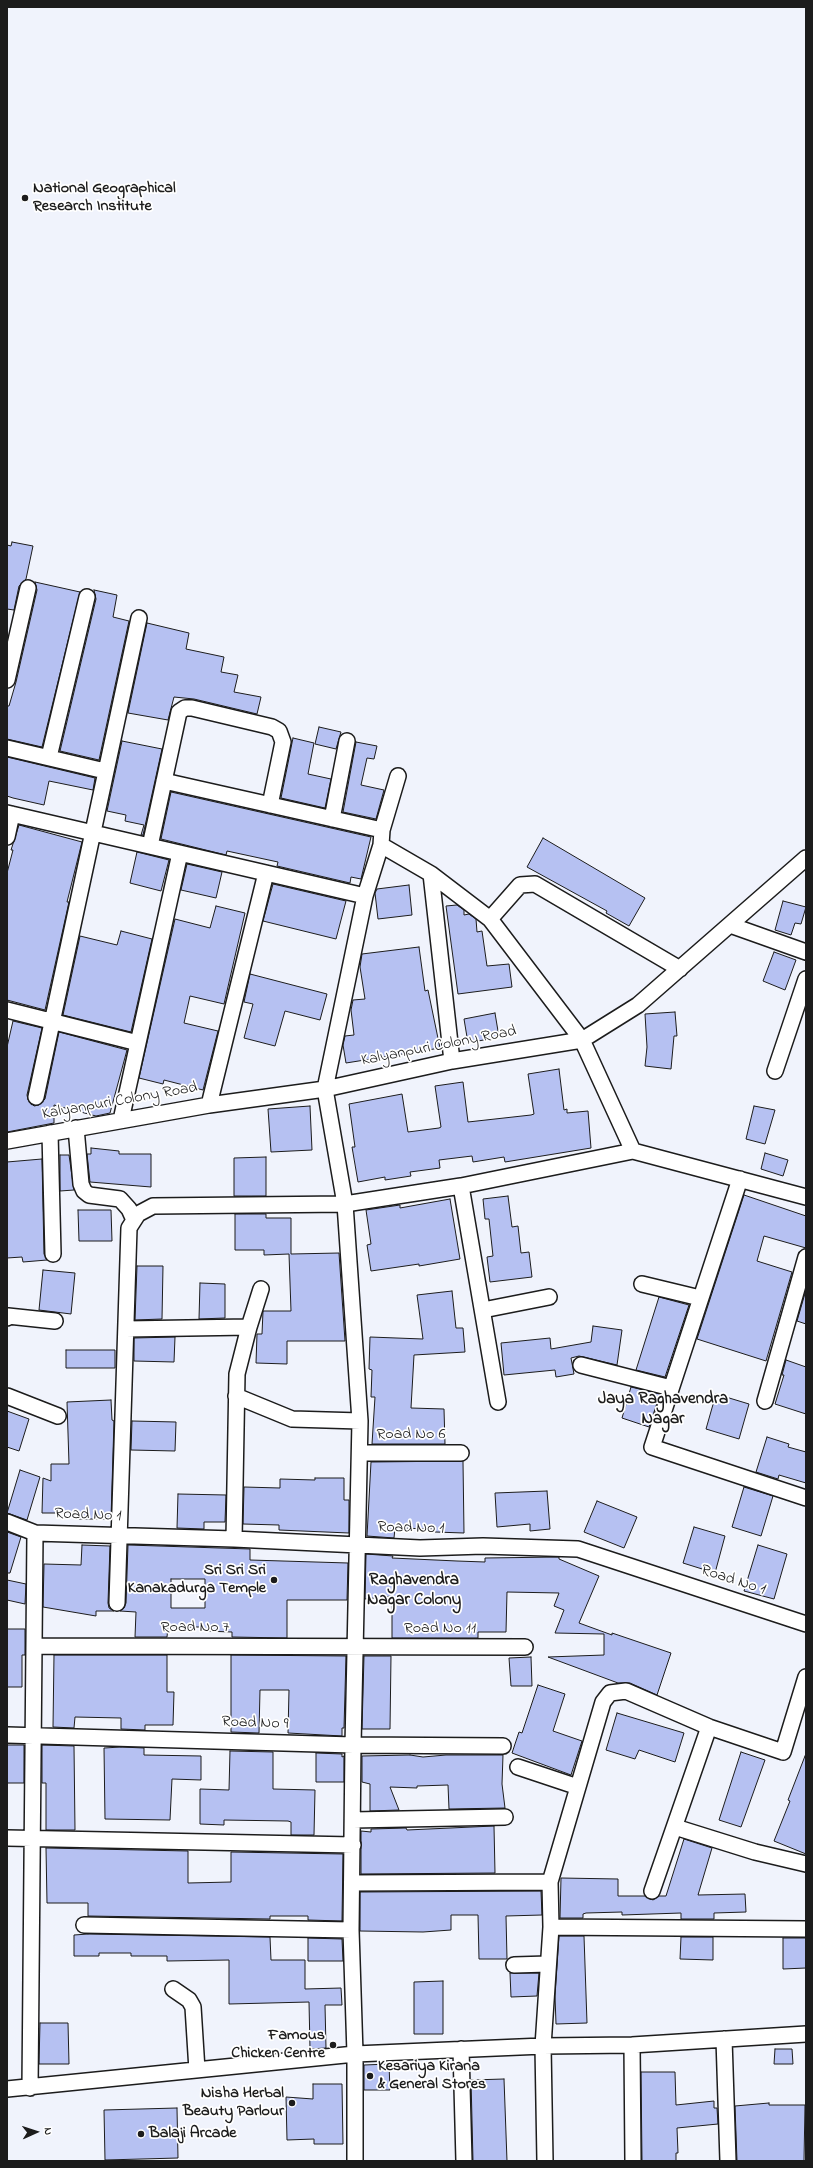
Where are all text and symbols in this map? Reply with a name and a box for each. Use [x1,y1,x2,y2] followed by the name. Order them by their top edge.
[33,179,176,217] place label: National Geographical Research Institute
[20,193,30,203] marker: National Geographical Research Institute
[360,1023,518,1071] street label: Kalyanpuri Colony Road
[41,1079,199,1125] street label: Kalyanpuri Colony Road
[598,1390,728,1430] district label: Jaya Raghavendra Nagar
[377,1425,445,1445] street label: Road No 6
[54,1505,122,1527] street label: Road No 1
[377,1519,445,1539] street label: Road No 1
[128,1561,266,1599] place label: Sri Sri Sri Kanakadurga Temple
[698,1562,768,1600] street label: Road No 1
[367,1571,461,1611] district label: Raghavendra Nagar Colony
[269,1575,279,1585] marker: Sri Sri Sri Kanakadurga Temple
[161,1618,229,1638] street label: Road No 7
[404,1619,476,1639] street label: Road No 11
[221,1713,289,1735] street label: Road No 9
[231,2026,325,2064] place label: Famous Chicken Centre
[328,2040,338,2050] marker: Famous Chicken Centre
[378,2057,486,2095] place label: Kesariya Kirana & General Stores
[365,2071,375,2081] marker: Kesariya Kirana & General Stores
[183,2084,284,2122] place label: Nisha Herbal Beauty Parlour
[287,2098,297,2108] marker: Nisha Herbal Beauty Parlour
[16,2112,56,2152] north arrow
[149,2124,237,2144] place label: Balaji Arcade
[40,2127,56,2136] text: N
[136,2129,146,2139] marker: Balaji Arcade

